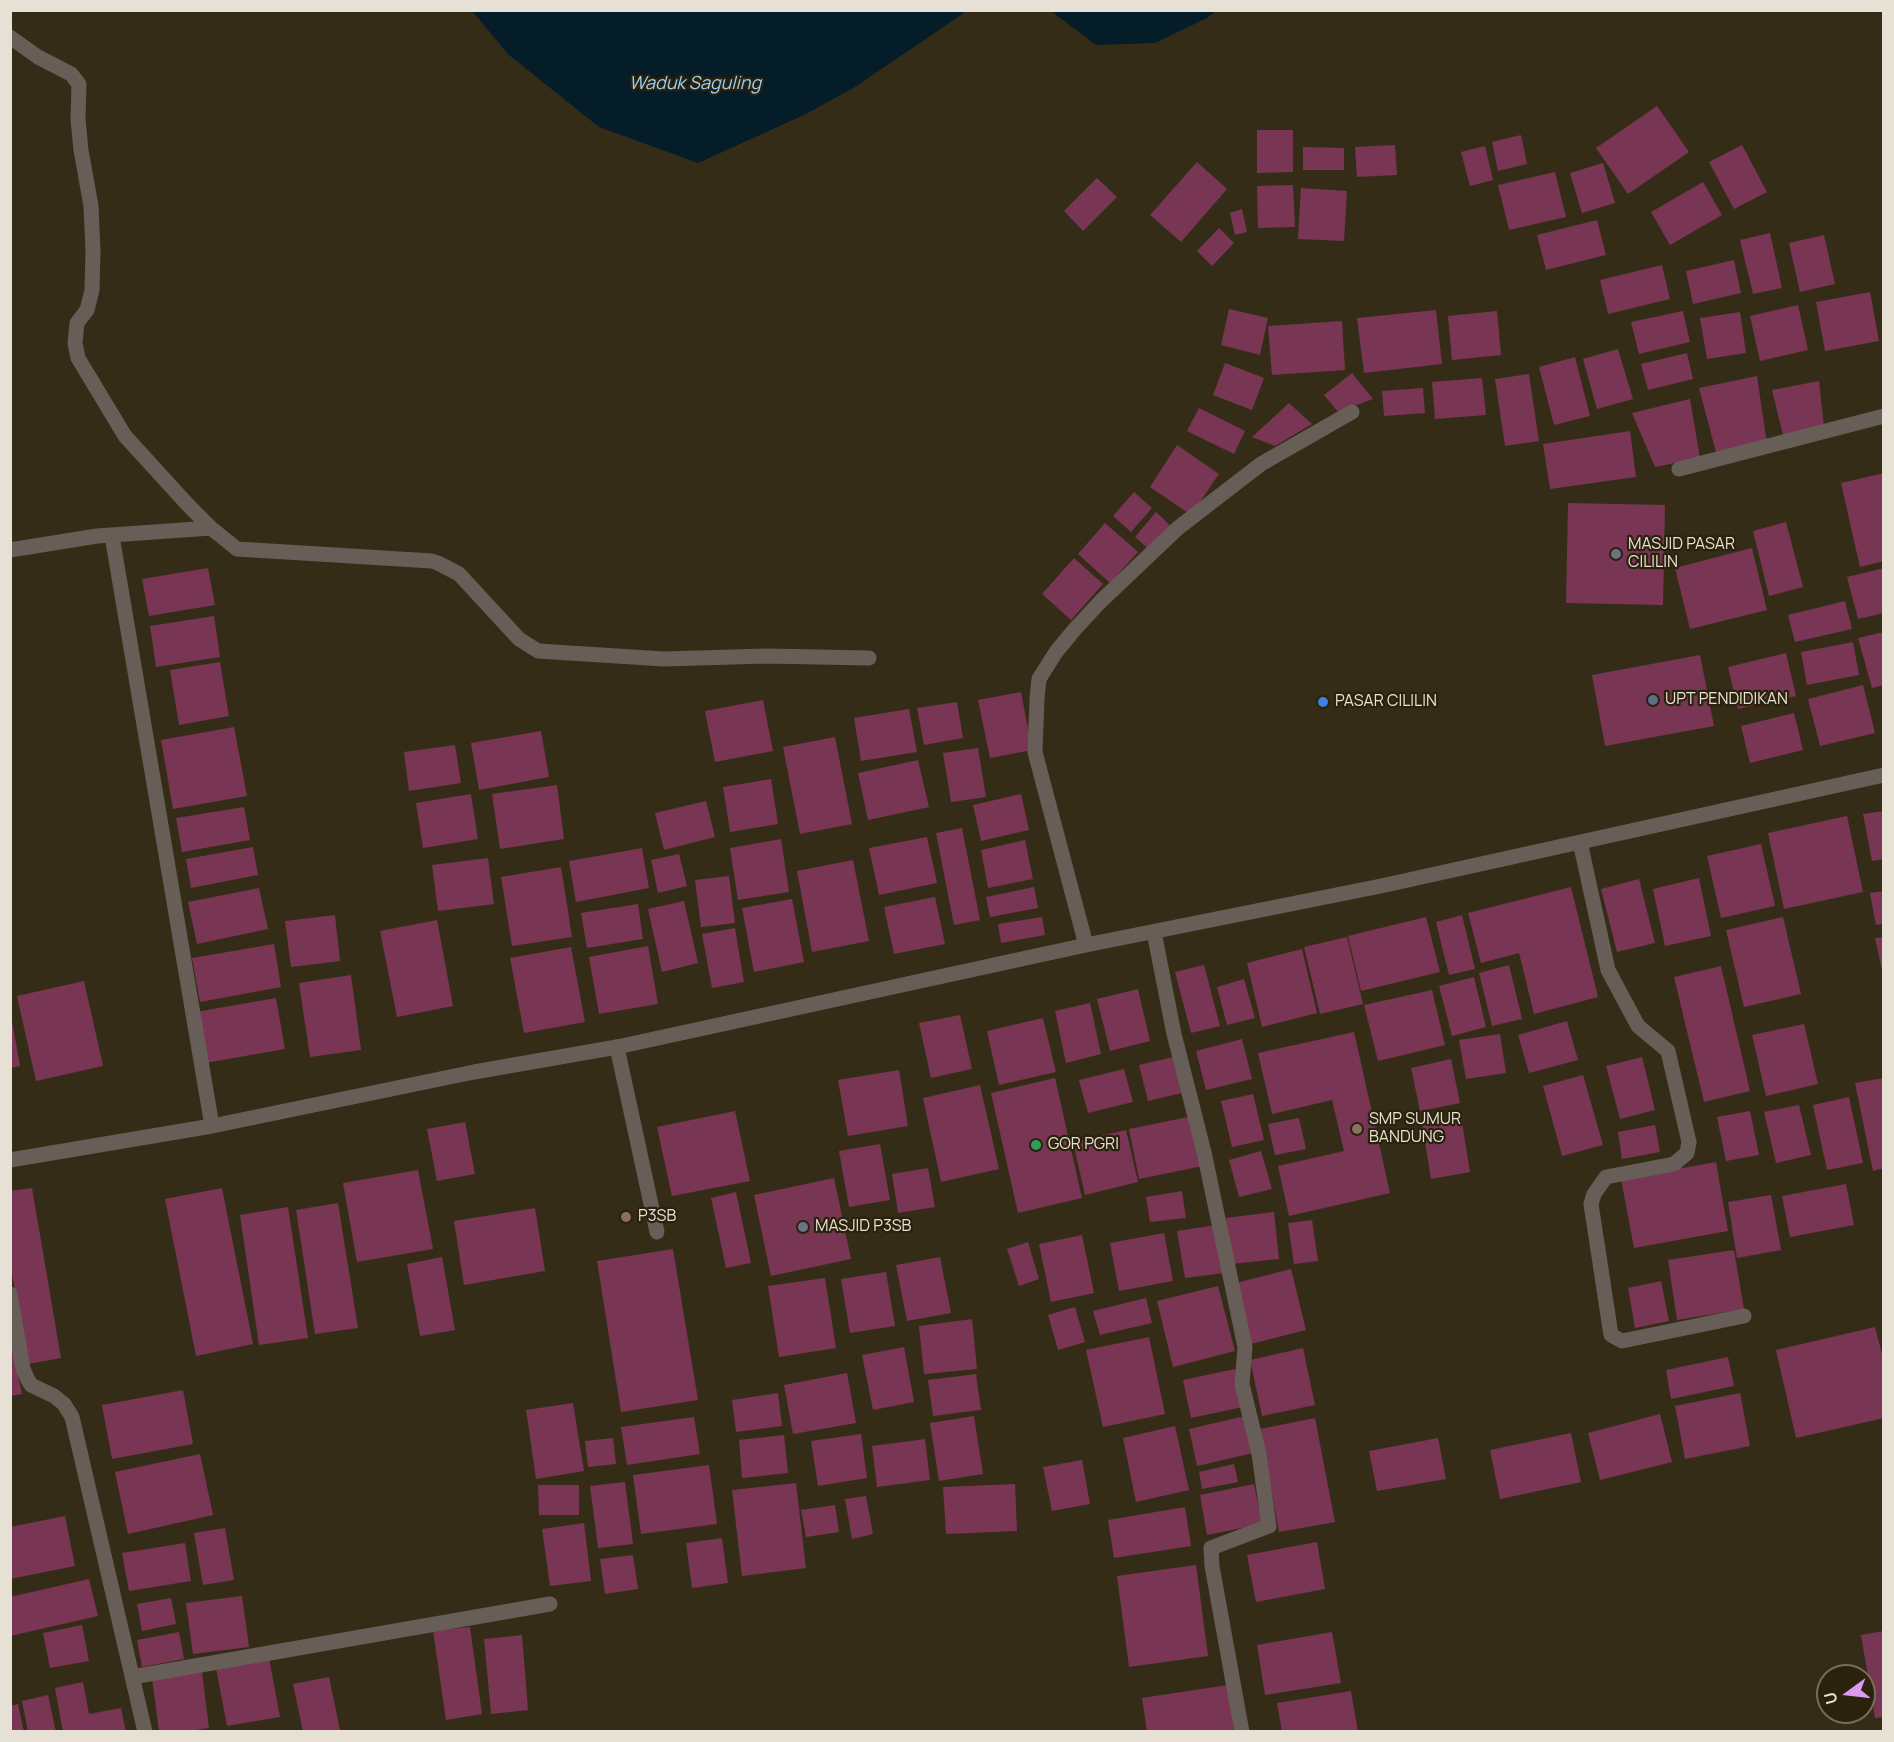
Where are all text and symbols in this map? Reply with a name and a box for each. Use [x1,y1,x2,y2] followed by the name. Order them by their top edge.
[629,73,761,95] water label: Waduk Saguling
[1628,535,1735,573] place label: MASJID PASAR CILILIN
[1609,547,1623,561] marker: MASJID PASAR CILILIN
[1665,690,1788,710] place label: UPT PENDIDIKAN
[1335,692,1437,712] place label: PASAR CILILIN
[1646,693,1660,707] marker: UPT PENDIDIKAN
[1316,695,1330,709] marker: PASAR CILILIN
[1369,1110,1461,1148] place label: SMP SUMUR BANDUNG
[1350,1122,1364,1136] marker: SMP SUMUR BANDUNG
[1048,1135,1119,1155] place label: GOR PGRI
[1029,1138,1043,1152] marker: GOR PGRI
[638,1207,676,1227] place label: P3SB
[619,1210,633,1224] marker: P3SB
[815,1217,911,1237] place label: MASJID P3SB
[796,1220,810,1234] marker: MASJID P3SB
[1816,1664,1876,1724] north arrow
[1818,1690,1843,1707] text: U

